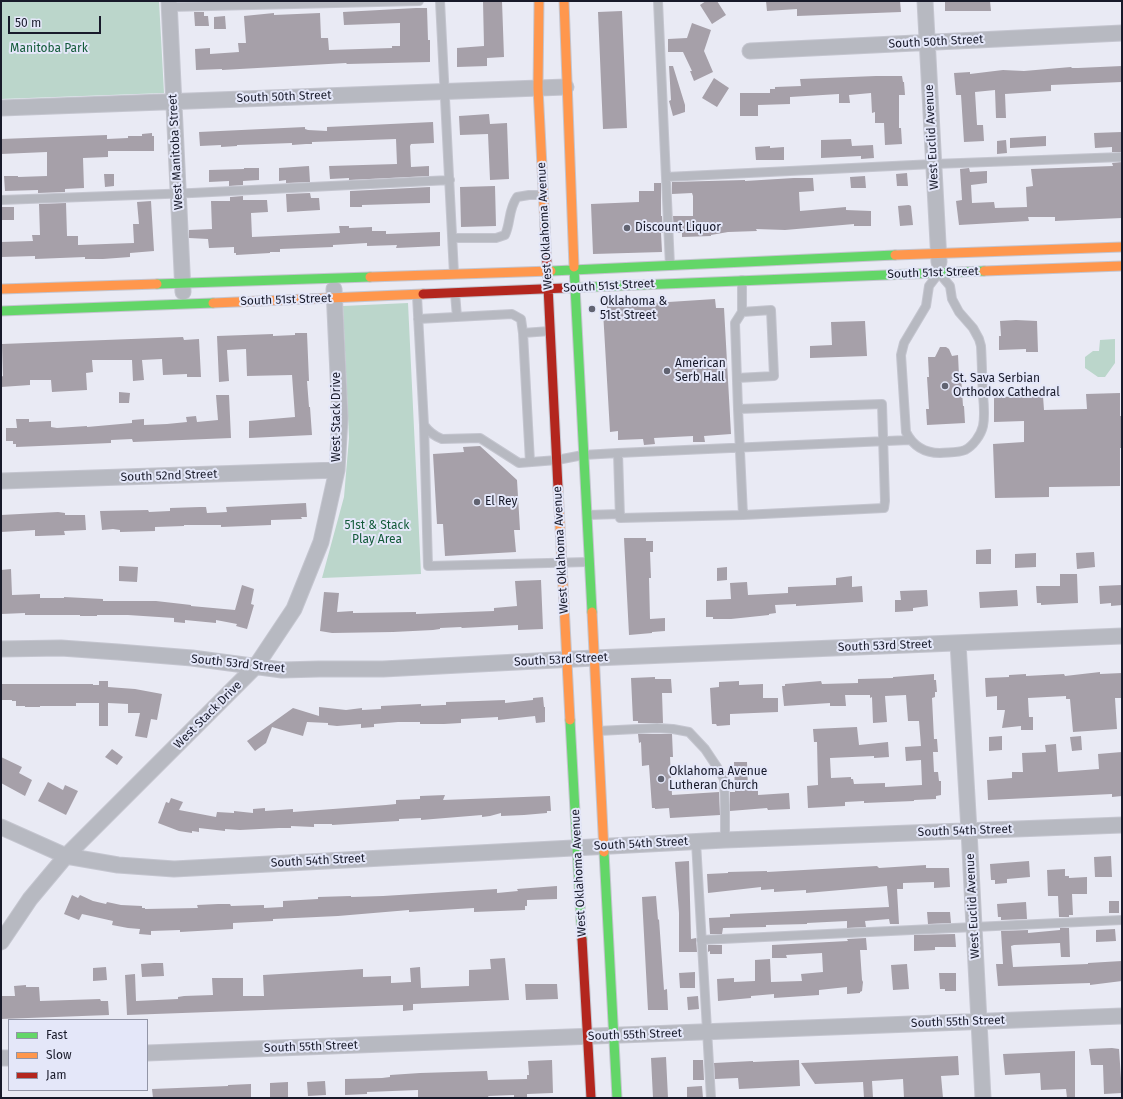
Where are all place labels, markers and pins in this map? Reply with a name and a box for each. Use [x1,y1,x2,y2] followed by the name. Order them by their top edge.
[635,221,721,235] place label: Discount Liquor
[622,223,632,233] marker: Discount Liquor
[600,295,667,323] place label: Oklahoma & 51st Street
[587,304,597,314] marker: Oklahoma & 51st Street
[675,357,726,385] place label: American Serb Hall
[662,366,672,376] marker: American Serb Hall
[953,372,1060,400] place label: St. Sava Serbian Orthodox Cathedral
[940,381,950,391] marker: St. Sava Serbian Orthodox Cathedral
[485,495,518,509] place label: El Rey
[472,497,482,507] marker: El Rey
[669,765,767,793] place label: Oklahoma Avenue Lutheran Church
[656,774,666,784] marker: Oklahoma Avenue Lutheran Church

